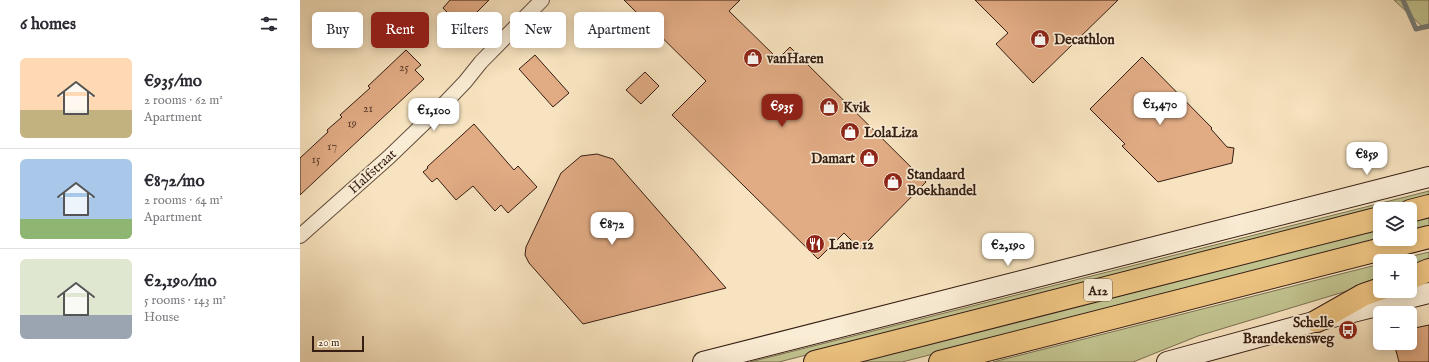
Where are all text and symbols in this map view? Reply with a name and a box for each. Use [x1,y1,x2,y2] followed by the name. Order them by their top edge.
[312,12,363,48] chip: Buy
[371,12,429,48] chip: Rent
[437,12,502,48] chip: Filters
[510,12,566,48] chip: New
[574,12,664,48] chip: Apartment
[258,13,280,35] icon: filters
[20,14,76,35] text: 6 homes
[1029,28,1051,50] shop icon: Decathlon
[1054,31,1115,49] place label: Decathlon
[742,47,764,69] shop icon: vanHaren
[766,50,824,68] place label: vanHaren
[399,60,410,75] house number: 25
[144,71,202,92] text: €935/mo
[52,74,100,122] icon: home
[144,92,223,109] text: 2 rooms · 62 m²
[1127,92,1193,126] pin: €1,470
[758,94,806,128] pin: €935
[818,96,840,118] shop icon: Kvik
[1143,96,1177,113] text: €1,470
[401,98,467,132] pin: €1,100
[771,98,793,115] text: €935
[843,99,871,117] place label: Kvik
[363,101,373,116] house number: 21
[417,102,451,119] text: €1,100
[144,109,202,126] text: Apartment
[347,116,357,131] house number: 19
[839,121,861,143] shop icon: LolaLiza
[864,124,919,142] place label: LolaLiza
[327,139,337,154] house number: 17
[1343,142,1391,176] pin: €859
[345,145,401,198] street label: Halfstraat
[1355,146,1379,163] text: €859
[858,147,880,169] shop icon: Damart
[811,150,855,168] place label: Damart
[312,152,321,167] house number: 15
[907,166,978,200] place label: Standaard Boekhandel
[144,171,205,192] text: €872/mo
[882,171,904,193] shop icon: Standaard Boekhandel
[52,175,100,223] icon: home
[144,192,223,209] text: 2 rooms · 64 m²
[1373,202,1417,350] map controls
[1373,202,1417,246] button: layers
[144,209,202,226] text: Apartment
[588,212,636,246] pin: €872
[600,216,624,233] text: €872
[804,233,826,255] restaurant icon: Lane 12
[975,233,1041,267] pin: €2,190
[829,236,874,254] place label: Lane 12
[991,237,1025,254] text: €2,190
[1373,254,1417,298] button: +
[144,271,217,292] text: €2,190/mo
[52,275,100,323] icon: home
[1084,279,1112,301] road number: A12
[144,292,226,309] text: 5 rooms · 143 m²
[1373,306,1417,350] button: −
[144,309,179,326] text: House
[1243,314,1335,348] place label: Schelle Brandekensweg
[1337,319,1359,341] bus stop icon: Schelle Brandekensweg
[312,334,364,353] scale bar
[318,336,339,350] text: 20 m

